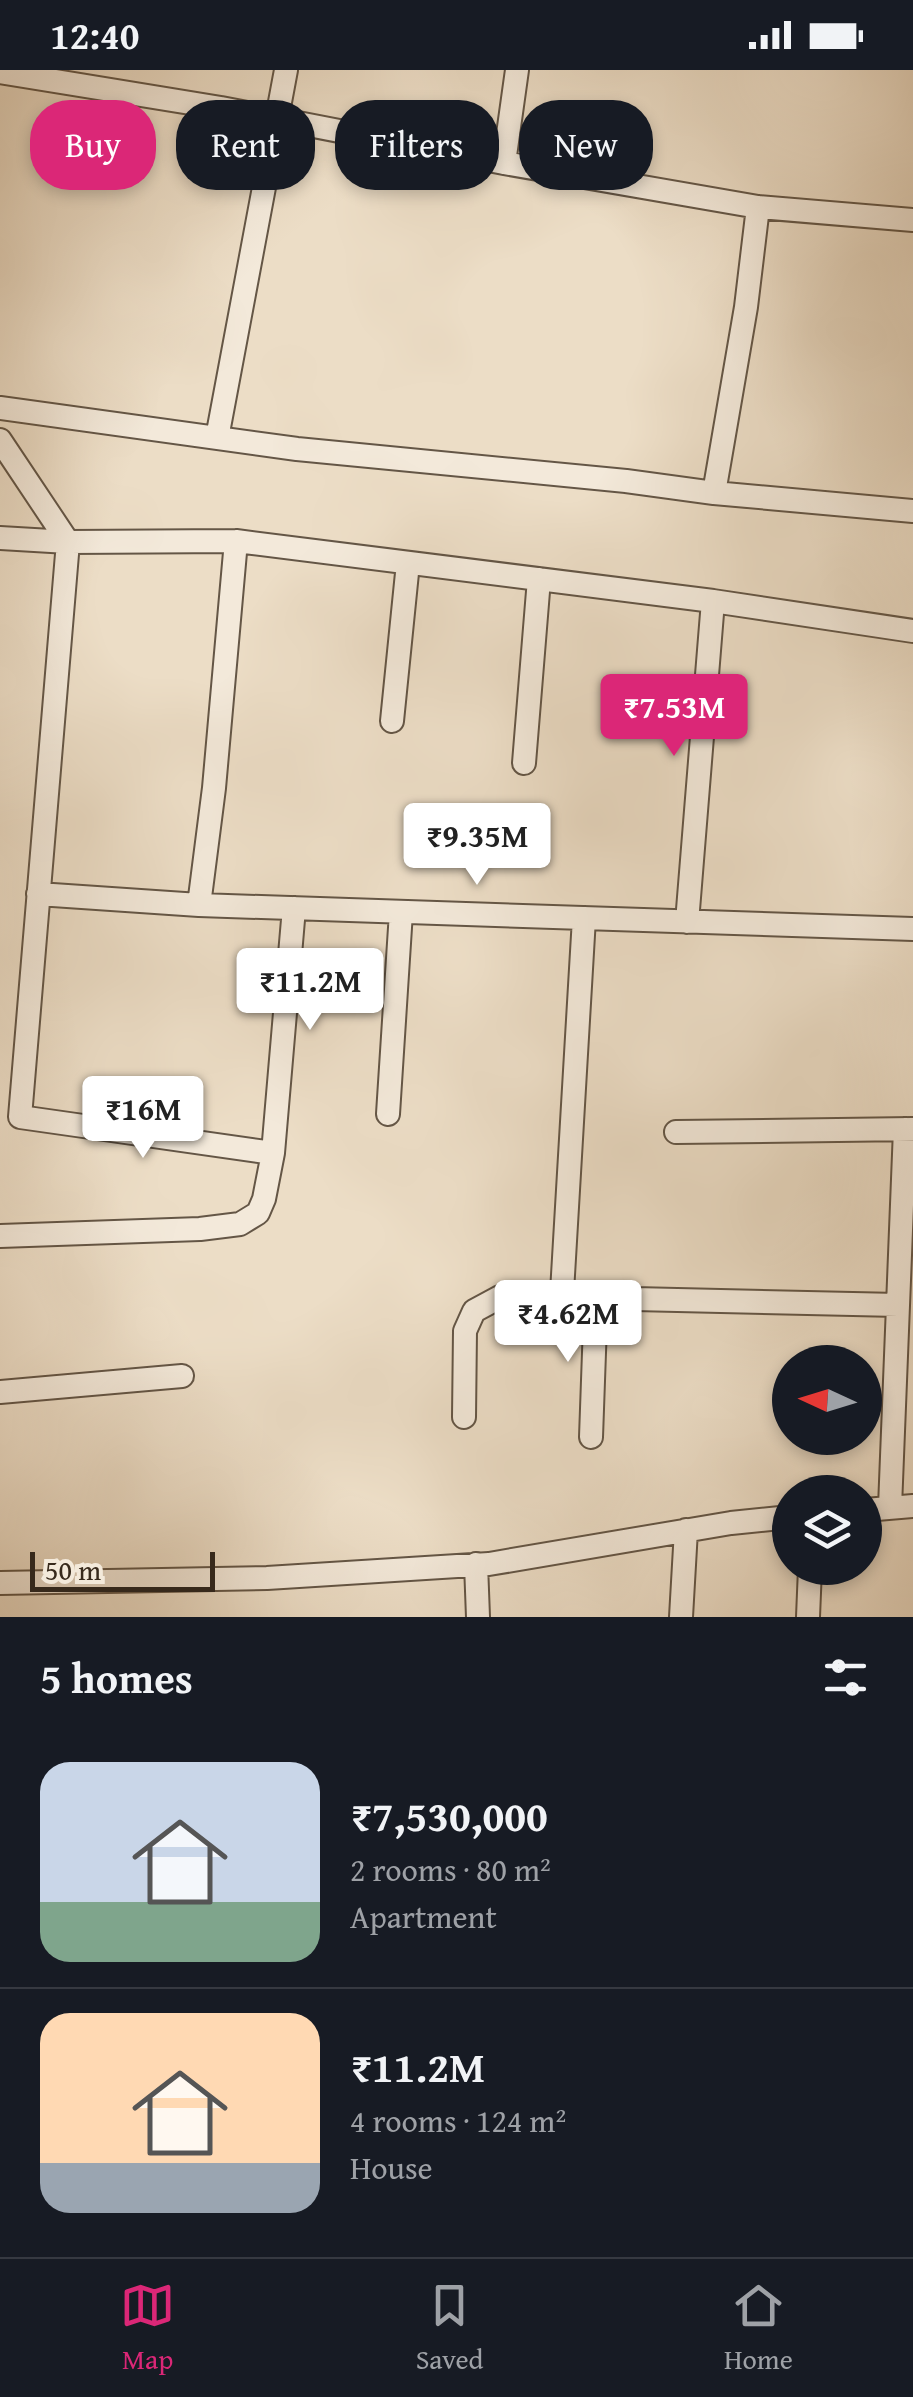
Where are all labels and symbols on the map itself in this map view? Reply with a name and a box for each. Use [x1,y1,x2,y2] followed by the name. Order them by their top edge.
[593,674,755,759] pin: ₹7.53M
[396,803,558,888] pin: ₹9.35M
[229,948,391,1033] pin: ₹11.2M
[84,1076,202,1161] pin: ₹16M
[487,1280,649,1365] pin: ₹4.62M
[772,1345,882,1455] north arrow
[30,1547,215,1592] scale bar

